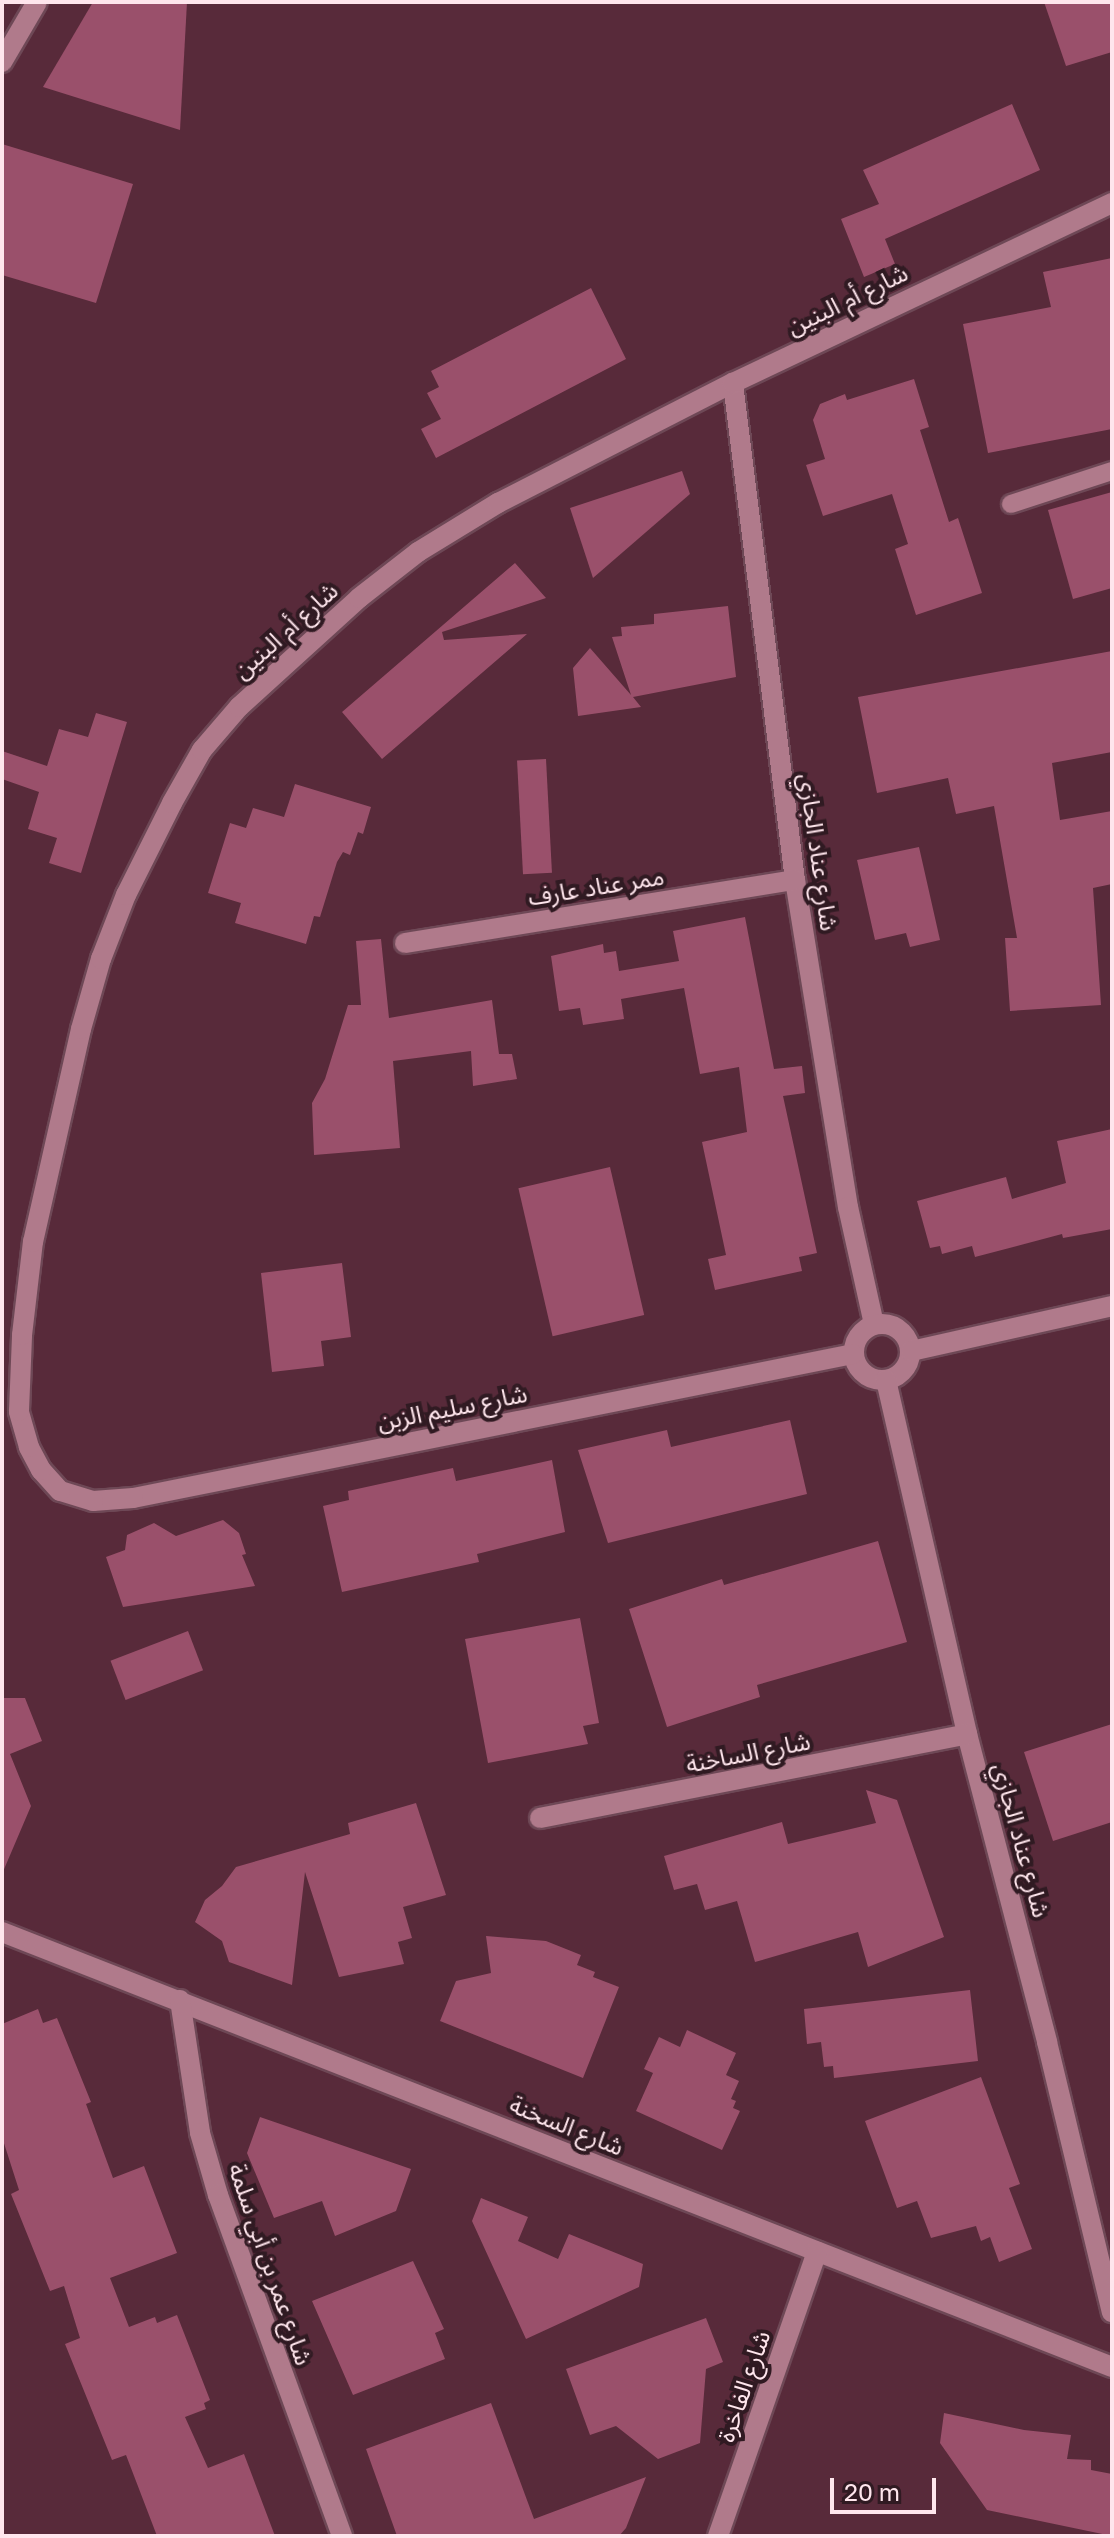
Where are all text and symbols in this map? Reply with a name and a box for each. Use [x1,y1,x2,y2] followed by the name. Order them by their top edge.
[782,257,912,341] street label: شارع أم البنين
[227,575,343,685] street label: شارع أم البنين
[794,771,844,933] street label: شارع عناد الجازي
[526,861,666,911] street label: ممر عناد عارف
[375,1378,529,1436] street label: شارع سليم الزبن
[683,1726,813,1778] street label: شارع الساخنة
[988,1760,1056,1920] street label: شارع عناد الجازي
[506,2089,628,2161] street label: شارع السخنة
[223,2159,319,2369] street label: شارع عمر بن أبي سلمة
[711,2326,775,2446] street label: شارع الفاخرة
[834,2462,940,2512] scale bar
[844,2477,900,2506] text: 20 m

